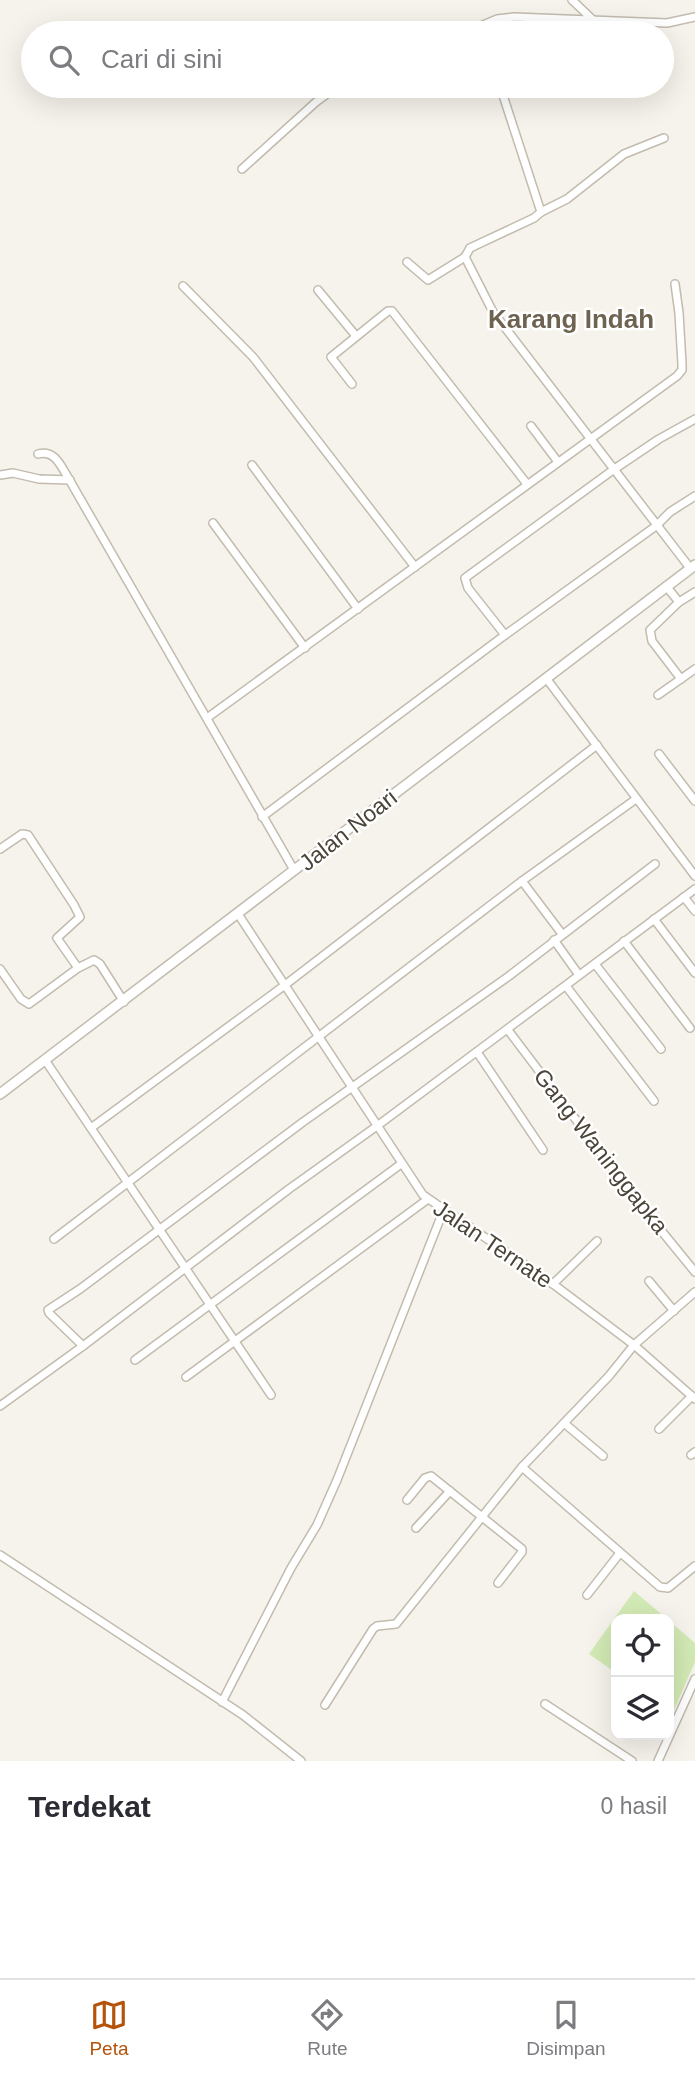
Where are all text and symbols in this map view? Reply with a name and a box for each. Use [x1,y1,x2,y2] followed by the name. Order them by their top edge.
[21,21,674,98] search box
[45,41,83,79] icon: search
[101,44,222,74] text: Cari di sini
[488,304,654,334] district label: Karang Indah
[294,784,402,876] street label: Jalan Noari
[528,1063,674,1239] street label: Gang Waninggapka
[429,1195,557,1293] street label: Jalan Ternate
[611,1614,674,1740] map controls
[611,1614,674,1677] button: locate
[611,1677,674,1740] button: layers
[28,1790,151,1823] text: Terdekat
[601,1793,667,1819] text: 0 hasil
[89,1996,129,2060] tab: Peta
[307,1996,348,2060] tab: Rute
[526,1996,606,2060] tab: Disimpan

